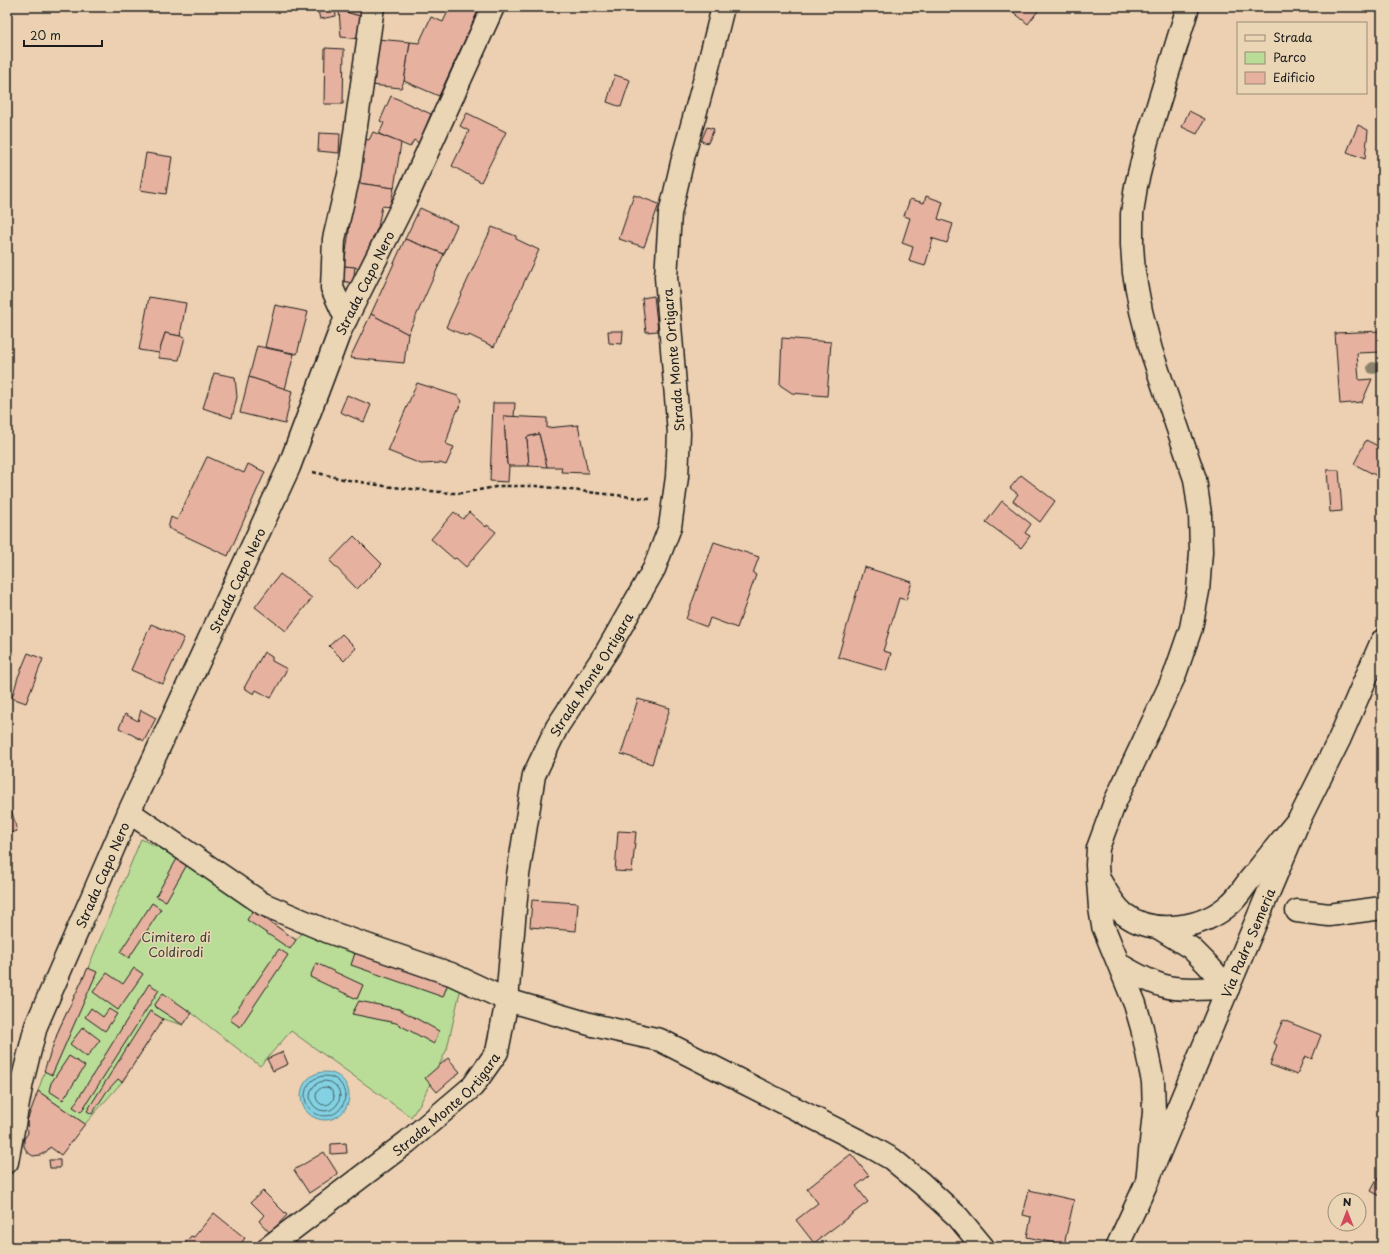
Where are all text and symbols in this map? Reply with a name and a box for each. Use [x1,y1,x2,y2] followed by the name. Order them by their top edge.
[24,22,102,48] scale bar
[1237,22,1367,94] legend
[30,26,61,44] text: 20 m
[1273,28,1313,46] text: Strada
[1273,48,1307,66] text: Parco
[1273,68,1315,86] text: Edificio
[330,227,398,338] street label: Strada Capo Nero
[657,287,689,432] street label: Strada Monte Ortigara
[204,524,269,636] street label: Strada Capo Nero
[544,608,637,739] street label: Strada Monte Ortigara
[70,819,133,931] street label: Strada Capo Nero
[1216,884,1279,1000] street label: Via Padre Semeria
[141,927,211,961] park label: Cimitero di Coldirodi
[388,1047,504,1160] street label: Strada Monte Ortigara
[1327,1192,1367,1232] north arrow
[1343,1193,1352,1210] text: N

